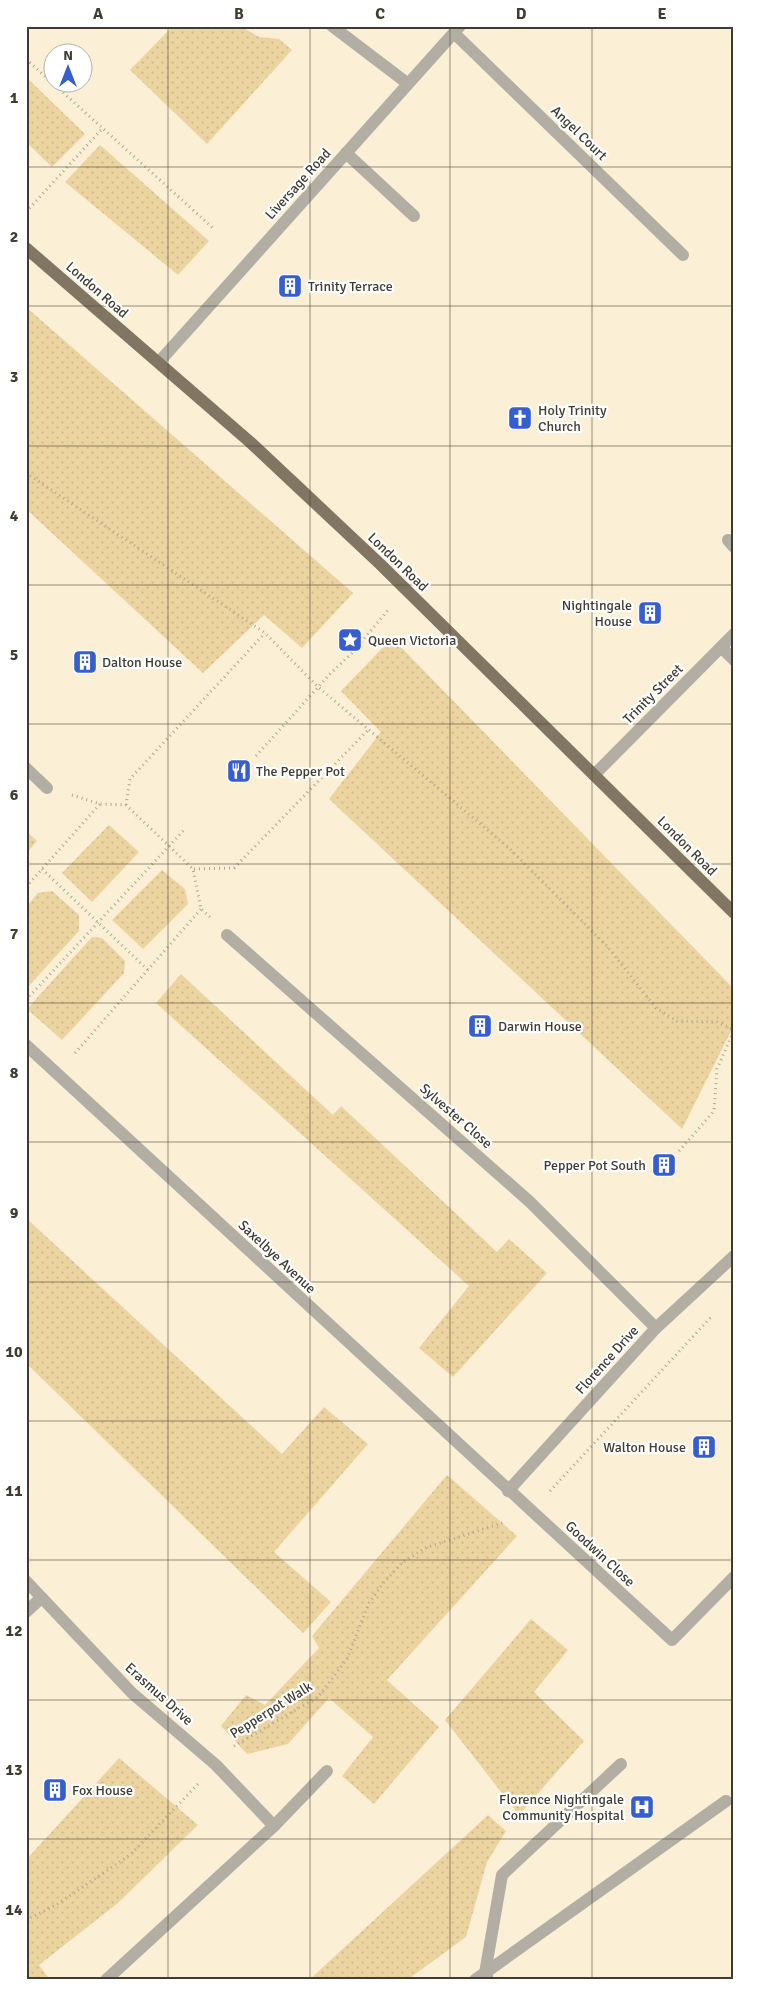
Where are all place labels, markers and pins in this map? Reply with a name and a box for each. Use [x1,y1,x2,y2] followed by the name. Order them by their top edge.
[277,273,303,299] building icon: Trinity Terrace
[308,278,393,295] place label: Trinity Terrace
[538,402,607,435] place label: Holy Trinity Church
[507,405,533,431] church icon: Holy Trinity Church
[562,597,632,630] place label: Nightingale House
[637,600,663,626] building icon: Nightingale House
[337,627,363,653] place icon: Queen Victoria
[368,632,456,649] place label: Queen Victoria
[72,649,98,675] building icon: Dalton House
[102,654,182,671] place label: Dalton House
[226,758,252,784] restaurant icon: The Pepper Pot
[256,763,345,780] place label: The Pepper Pot
[467,1013,493,1039] building icon: Darwin House
[498,1018,582,1035] place label: Darwin House
[651,1152,677,1178] building icon: Pepper Pot South
[543,1157,646,1174] place label: Pepper Pot South
[691,1434,717,1460] building icon: Walton House
[603,1439,686,1456] place label: Walton House
[42,1777,68,1803] building icon: Fox House
[72,1782,133,1799] place label: Fox House
[499,1791,624,1824] place label: Florence Nightingale Community Hospital
[629,1794,655,1820] hospital icon: Florence Nightingale Community Hospital

